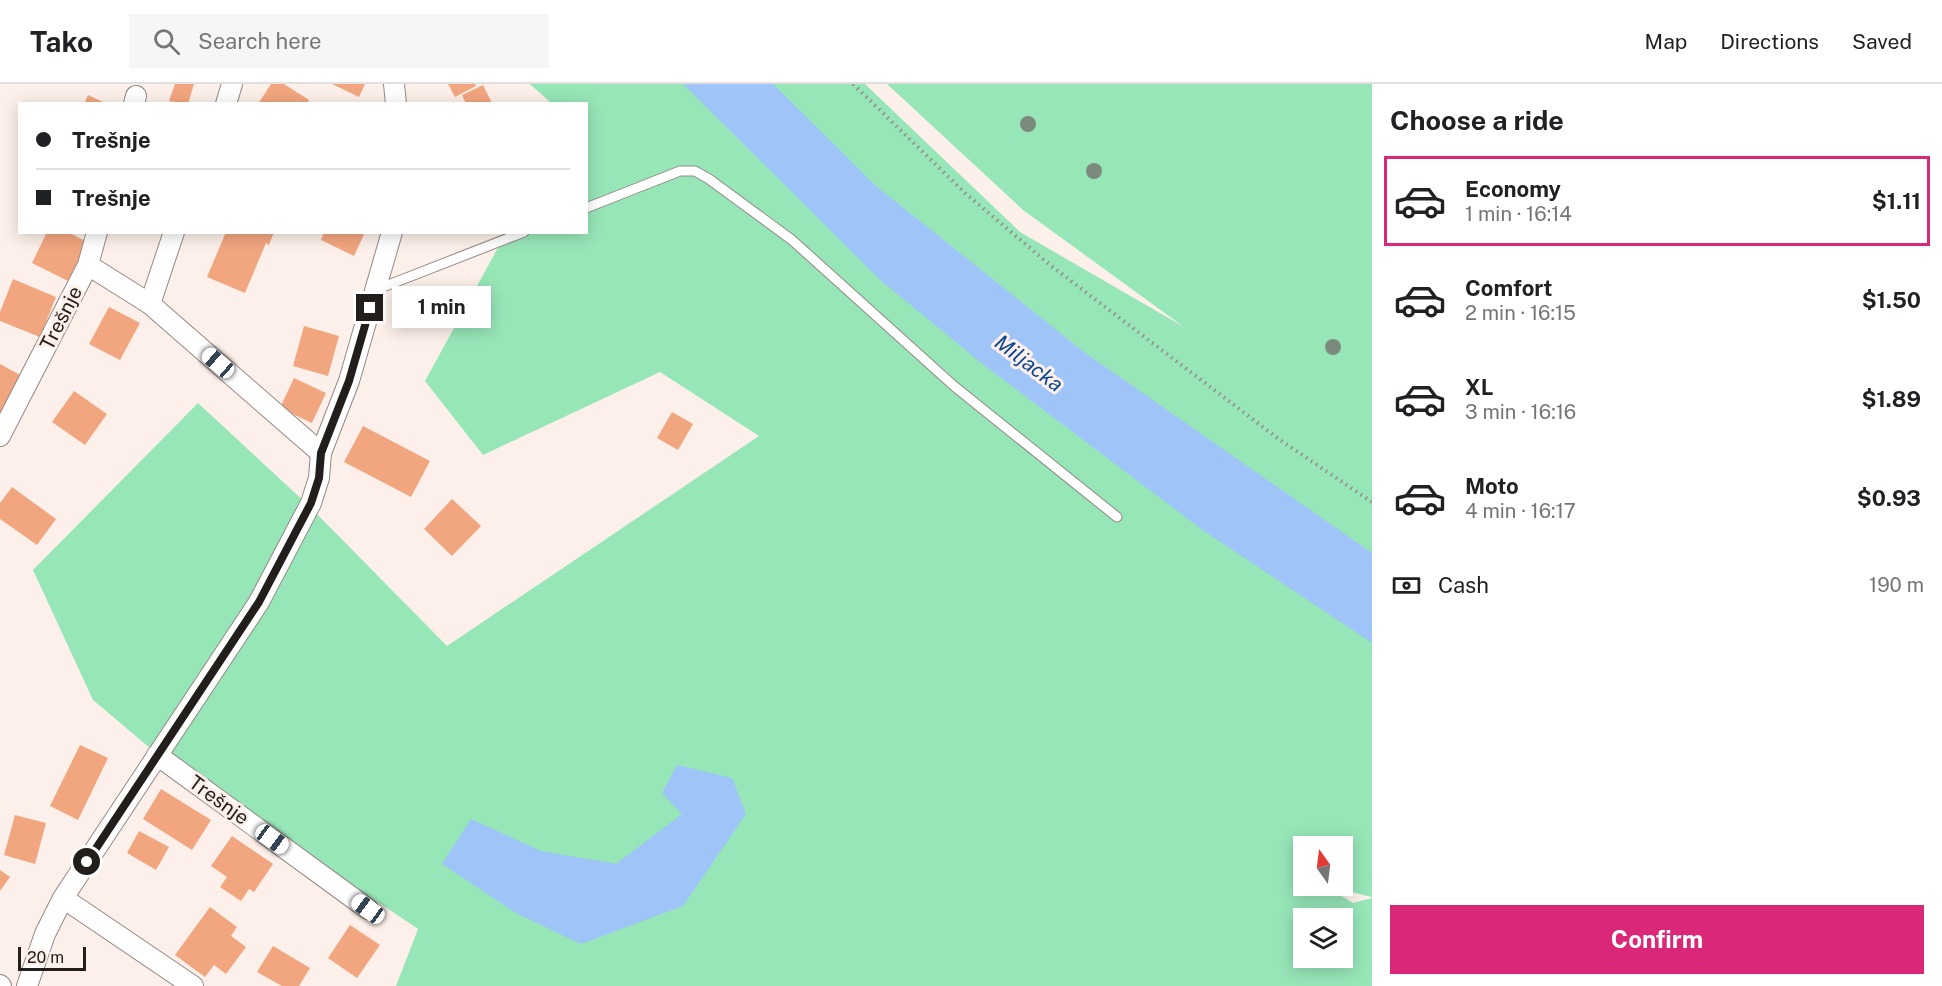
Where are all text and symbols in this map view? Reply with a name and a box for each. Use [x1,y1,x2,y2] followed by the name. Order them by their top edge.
[129,14,549,68] search box
[30,25,93,58] text: Tako
[150,25,183,58] icon: search
[198,28,322,54] text: Search here
[1645,29,1687,54] text: Map
[1720,29,1819,54] text: Directions
[1852,29,1912,54] text: Saved
[1390,104,1564,136] text: Choose a ride
[72,127,151,153] text: Trešnje
[1393,174,1447,228] icon: car
[1465,176,1561,202] text: Economy
[72,185,151,211] text: Trešnje
[1872,188,1921,214] text: $1.11
[1465,202,1572,226] text: 1 min · 16:14
[1393,273,1447,327] icon: car
[1465,275,1552,301] text: Comfort
[35,282,87,354] street label: Trešnje
[391,287,490,329] callout: 1 min
[1862,287,1921,313] text: $1.50
[356,294,383,321] route end
[417,295,466,319] text: 1 min
[1465,301,1576,325] text: 2 min · 16:15
[990,329,1068,397] water label: Miljacka
[199,344,237,382] car
[1393,372,1447,426] icon: car
[1465,374,1493,400] text: XL
[1861,386,1921,412] text: $1.89
[1465,400,1576,424] text: 3 min · 16:16
[1393,471,1447,525] icon: car
[1465,473,1519,499] text: Moto
[1857,485,1921,511] text: $0.93
[1465,499,1576,523] text: 4 min · 16:17
[1390,569,1423,602] icon: cash
[1438,572,1489,598] text: Cash
[1869,573,1924,597] text: 190 m
[184,770,254,830] street label: Trešnje
[252,821,292,857] car
[1293,836,1353,896] north arrow
[1293,836,1353,968] map controls
[73,848,100,875] route start
[348,891,388,927] car
[1390,905,1924,974] button: Confirm
[1293,908,1353,968] button: layers
[18,944,86,972] scale bar
[27,948,64,967] text: 20 m

